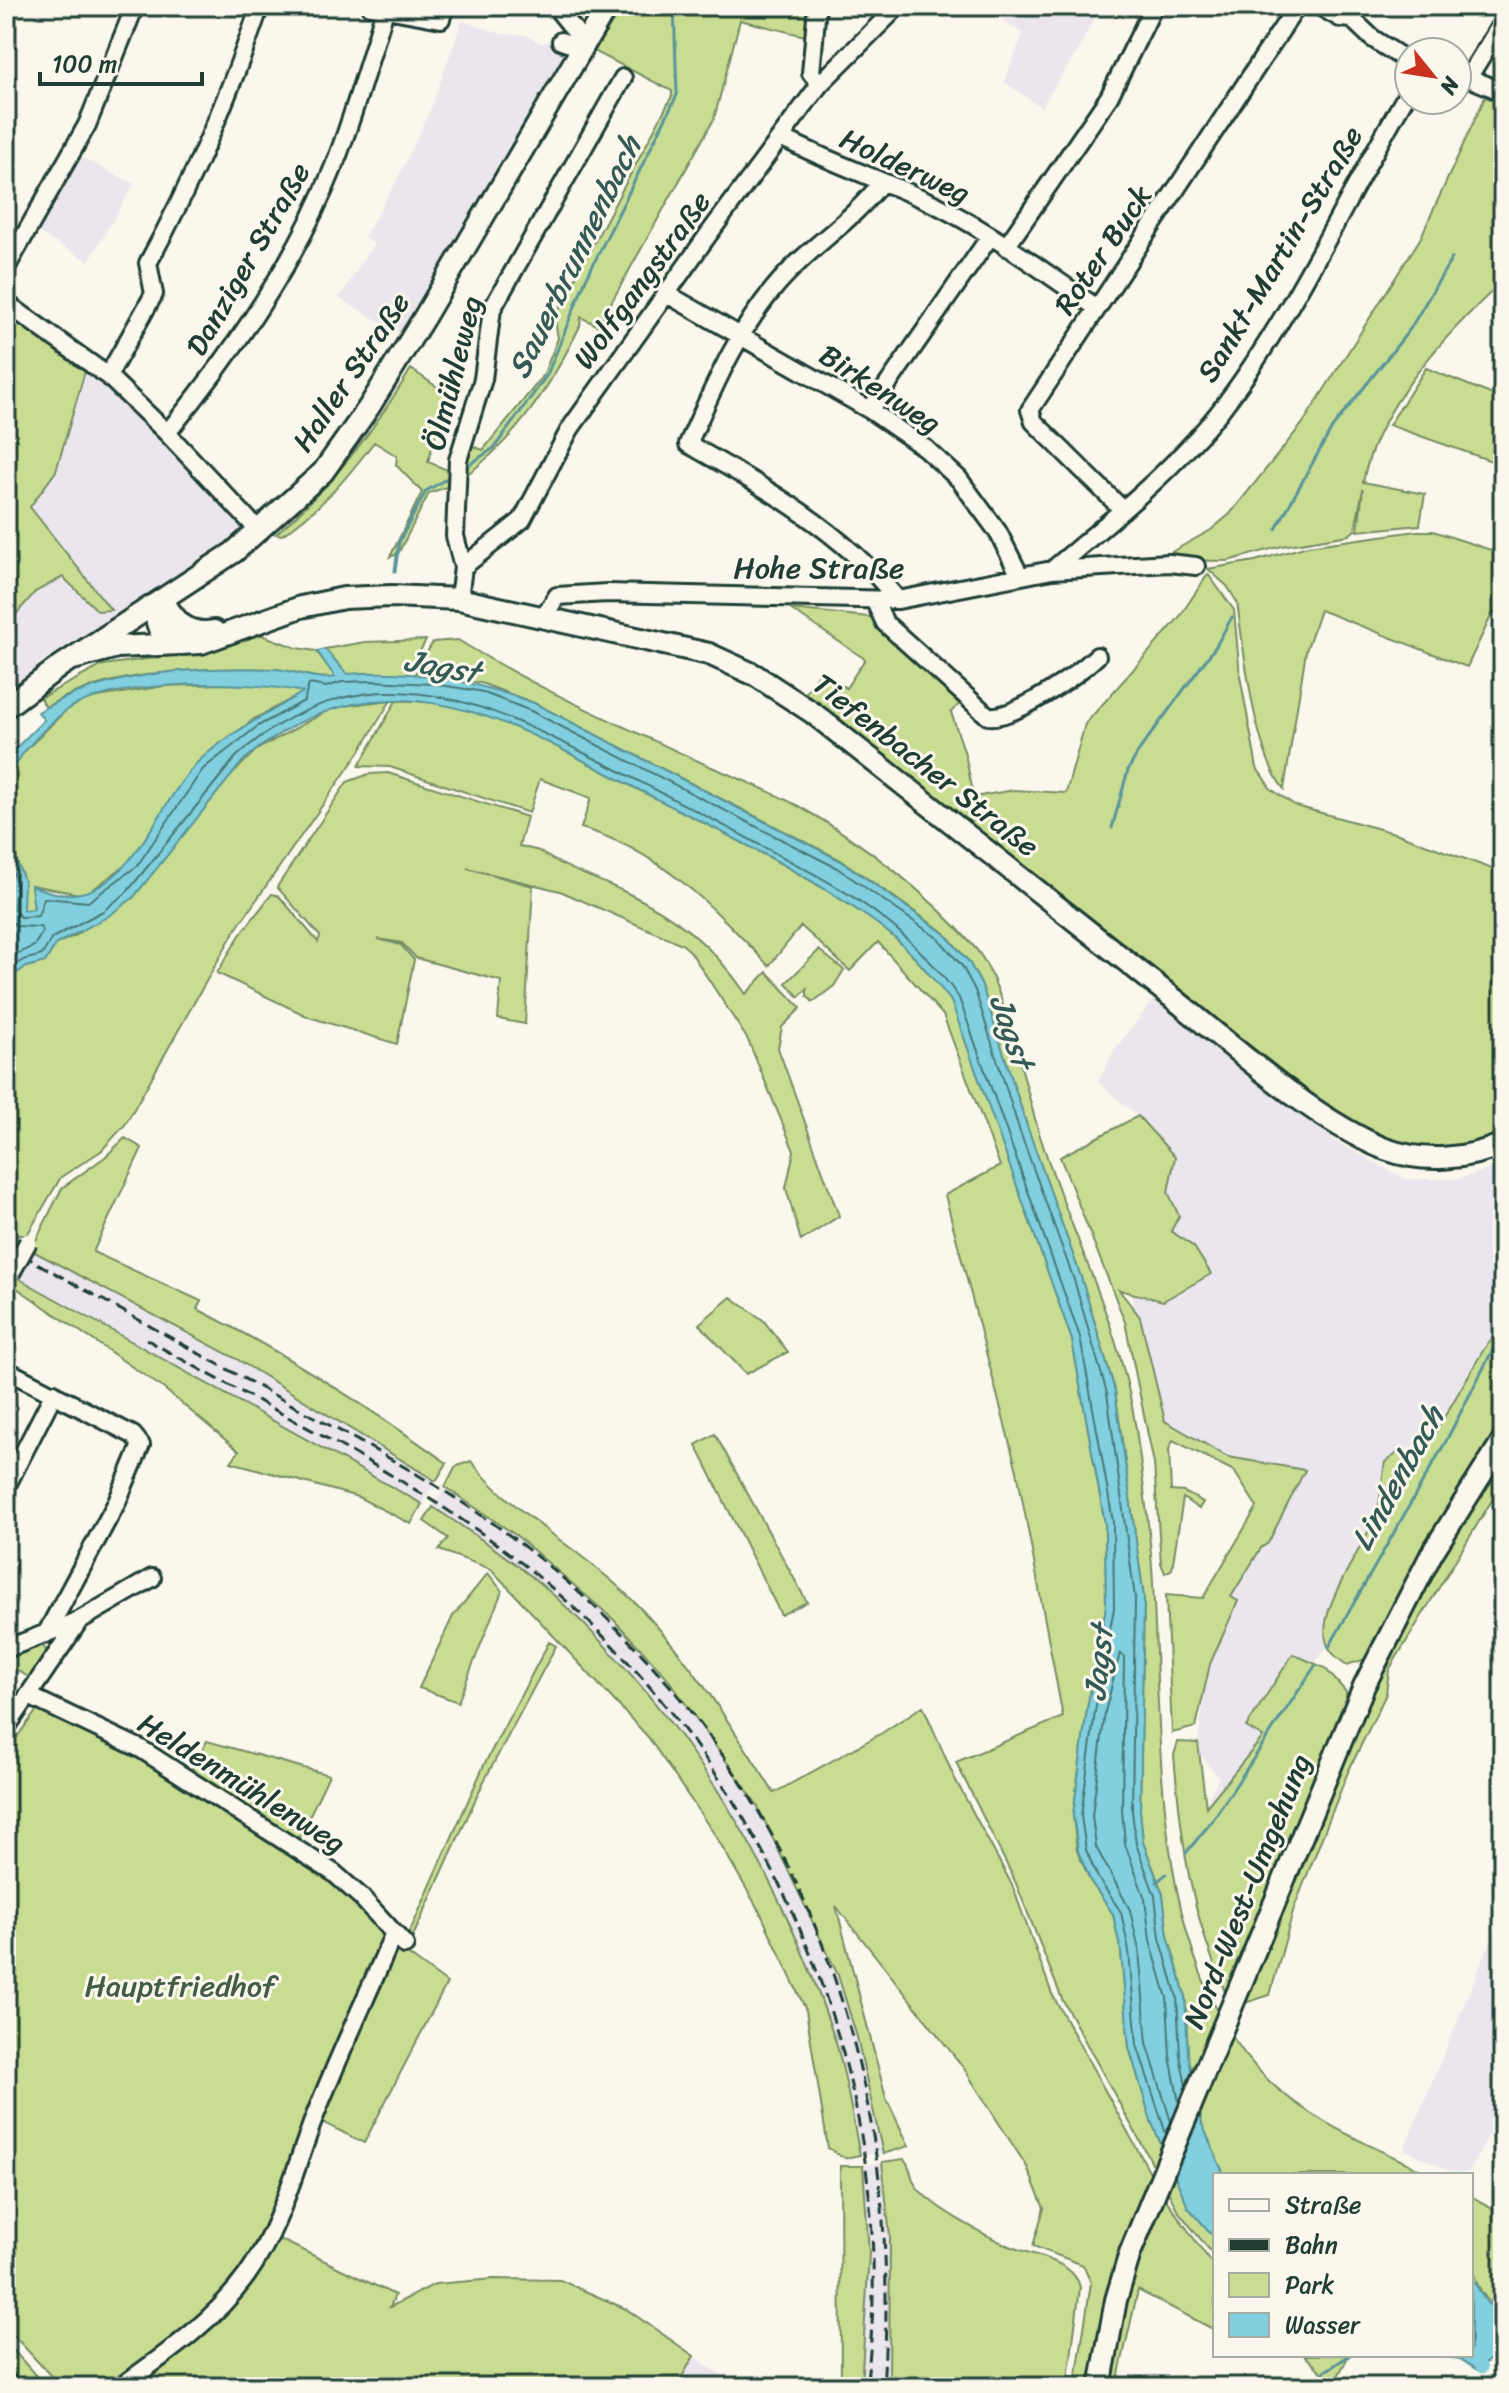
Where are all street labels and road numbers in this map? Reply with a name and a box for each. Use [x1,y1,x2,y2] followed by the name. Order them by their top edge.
[831,112,979,220] street label: Holderweg
[1182,115,1378,393] street label: Sankt-Martin-Straße
[170,152,326,366] street label: Danziger Straße
[1039,173,1167,327] street label: Roter Buck
[558,179,726,381] street label: Wolfgangstraße
[277,280,425,464] street label: Haller Straße
[408,290,498,456] street label: Ölmühleweg
[808,329,952,449] street label: Birkenweg
[734,541,904,595] street label: Hohe Straße
[800,658,1052,872] street label: Tiefenbacher Straße
[127,1697,357,1869] street label: Heldenmühlenweg
[1167,1745,1327,2037] street label: Nord-West-Umgehung

